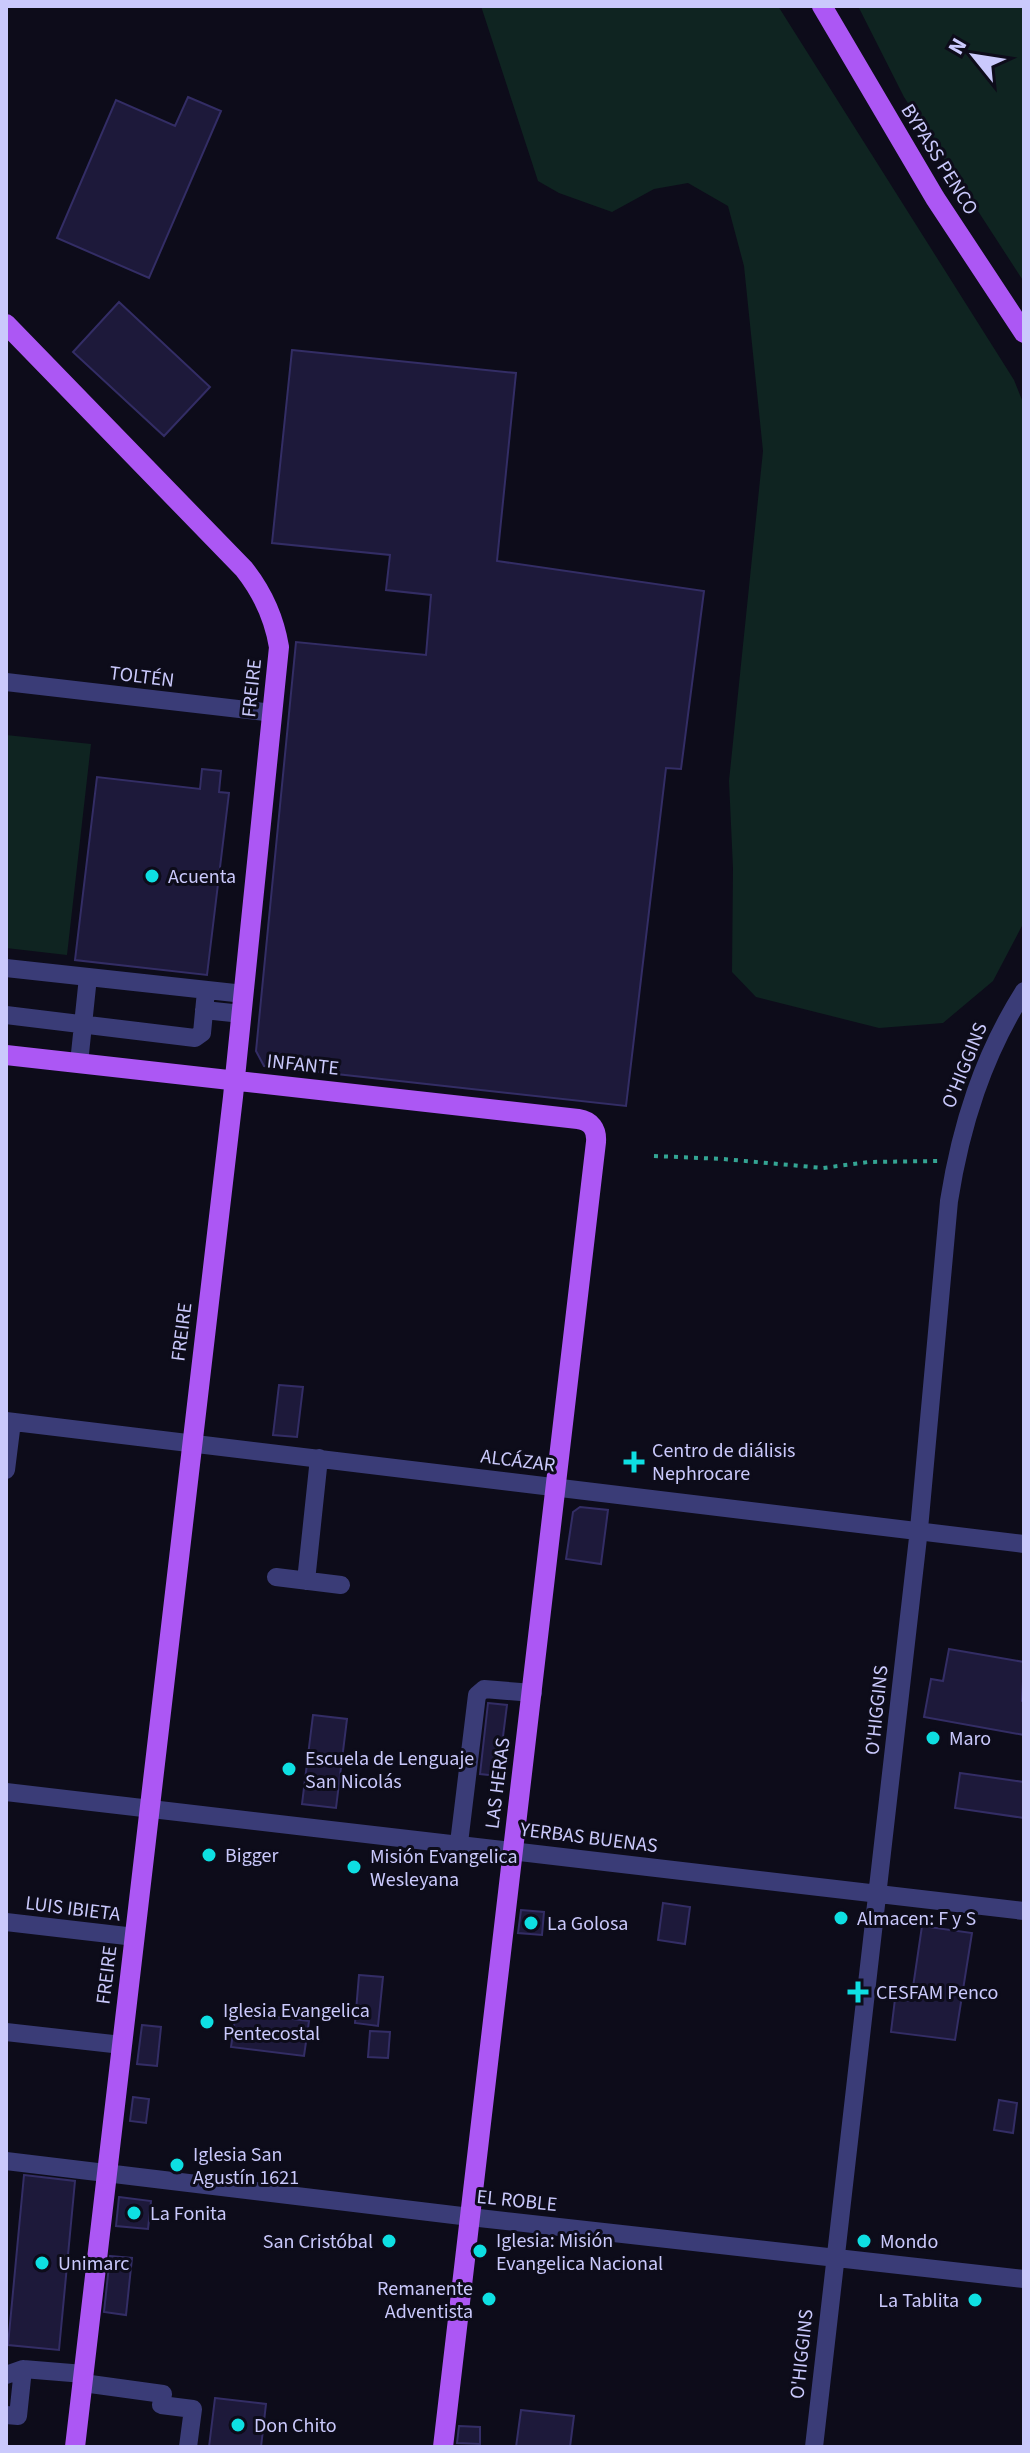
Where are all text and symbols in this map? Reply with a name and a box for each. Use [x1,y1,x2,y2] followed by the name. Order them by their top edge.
[934,16,1014,96] north arrow
[940,32,975,61] text: N
[894,99,984,220] street label: BYPASS PENCO
[235,657,269,719] street label: FREIRE
[108,659,176,695] street label: TOLTÉN
[168,863,236,891] place label: Acuenta
[143,867,161,885] marker: Acuenta
[935,1018,995,1112] street label: O'HIGGINS
[265,1047,340,1083] street label: INFANTE
[165,1301,199,1363] street label: FREIRE
[652,1437,795,1488] place label: Centro de diálisis Nephrocare
[479,1443,557,1479] street label: ALCÁZAR
[623,1451,645,1473] marker: Centro de diálisis Nephrocare
[858,1664,896,1756] street label: O'HIGGINS
[949,1725,991,1753] place label: Maro
[924,1729,942,1747] marker: Maro
[479,1736,517,1830] street label: LAS HERAS
[305,1745,474,1796] place label: Escuela de Lenguaje San Nicolás
[280,1760,298,1778] marker: Escuela de Lenguaje San Nicolás
[517,1816,659,1860] street label: YERBAS BUENAS
[225,1842,278,1870] place label: Bigger
[370,1843,518,1894] place label: Misión Evangelica Wesleyana
[200,1846,218,1864] marker: Bigger
[345,1858,363,1876] marker: Misión Evangelica Wesleyana
[24,1889,122,1929] street label: LUIS IBIETA
[857,1905,976,1933] place label: Almacen: F y S
[832,1909,850,1927] marker: Almacen: F y S
[547,1910,628,1938] place label: La Golosa
[522,1914,540,1932] marker: La Golosa
[90,1944,124,2006] street label: FREIRE
[876,1979,998,2007] place label: CESFAM Penco
[847,1981,869,2003] marker: CESFAM Penco
[223,1997,370,2048] place label: Iglesia Evangelica Pentecostal
[198,2013,216,2031] marker: Iglesia Evangelica Pentecostal
[193,2141,299,2192] place label: Iglesia San Agustín 1621
[168,2156,186,2174] marker: Iglesia San Agustín 1621
[475,2183,559,2219] street label: EL ROBLE
[150,2200,227,2228] place label: La Fonita
[125,2204,143,2222] marker: La Fonita
[496,2227,663,2278] place label: Iglesia: Misión Evangelica Nacional
[263,2228,373,2256] place label: San Cristóbal
[880,2228,938,2256] place label: Mondo
[380,2232,398,2250] marker: San Cristóbal
[855,2232,873,2250] marker: Mondo
[471,2242,489,2260] marker: Iglesia: Misión Evangelica Nacional
[58,2250,129,2278] place label: Unimarc
[33,2254,51,2272] marker: Unimarc
[377,2275,473,2326] place label: Remanente Adventista
[878,2287,959,2315] place label: La Tablita
[480,2290,498,2308] marker: Remanente Adventista
[966,2291,984,2309] marker: La Tablita
[783,2308,821,2400] street label: O'HIGGINS
[254,2412,337,2440] place label: Don Chito
[229,2416,247,2434] marker: Don Chito

